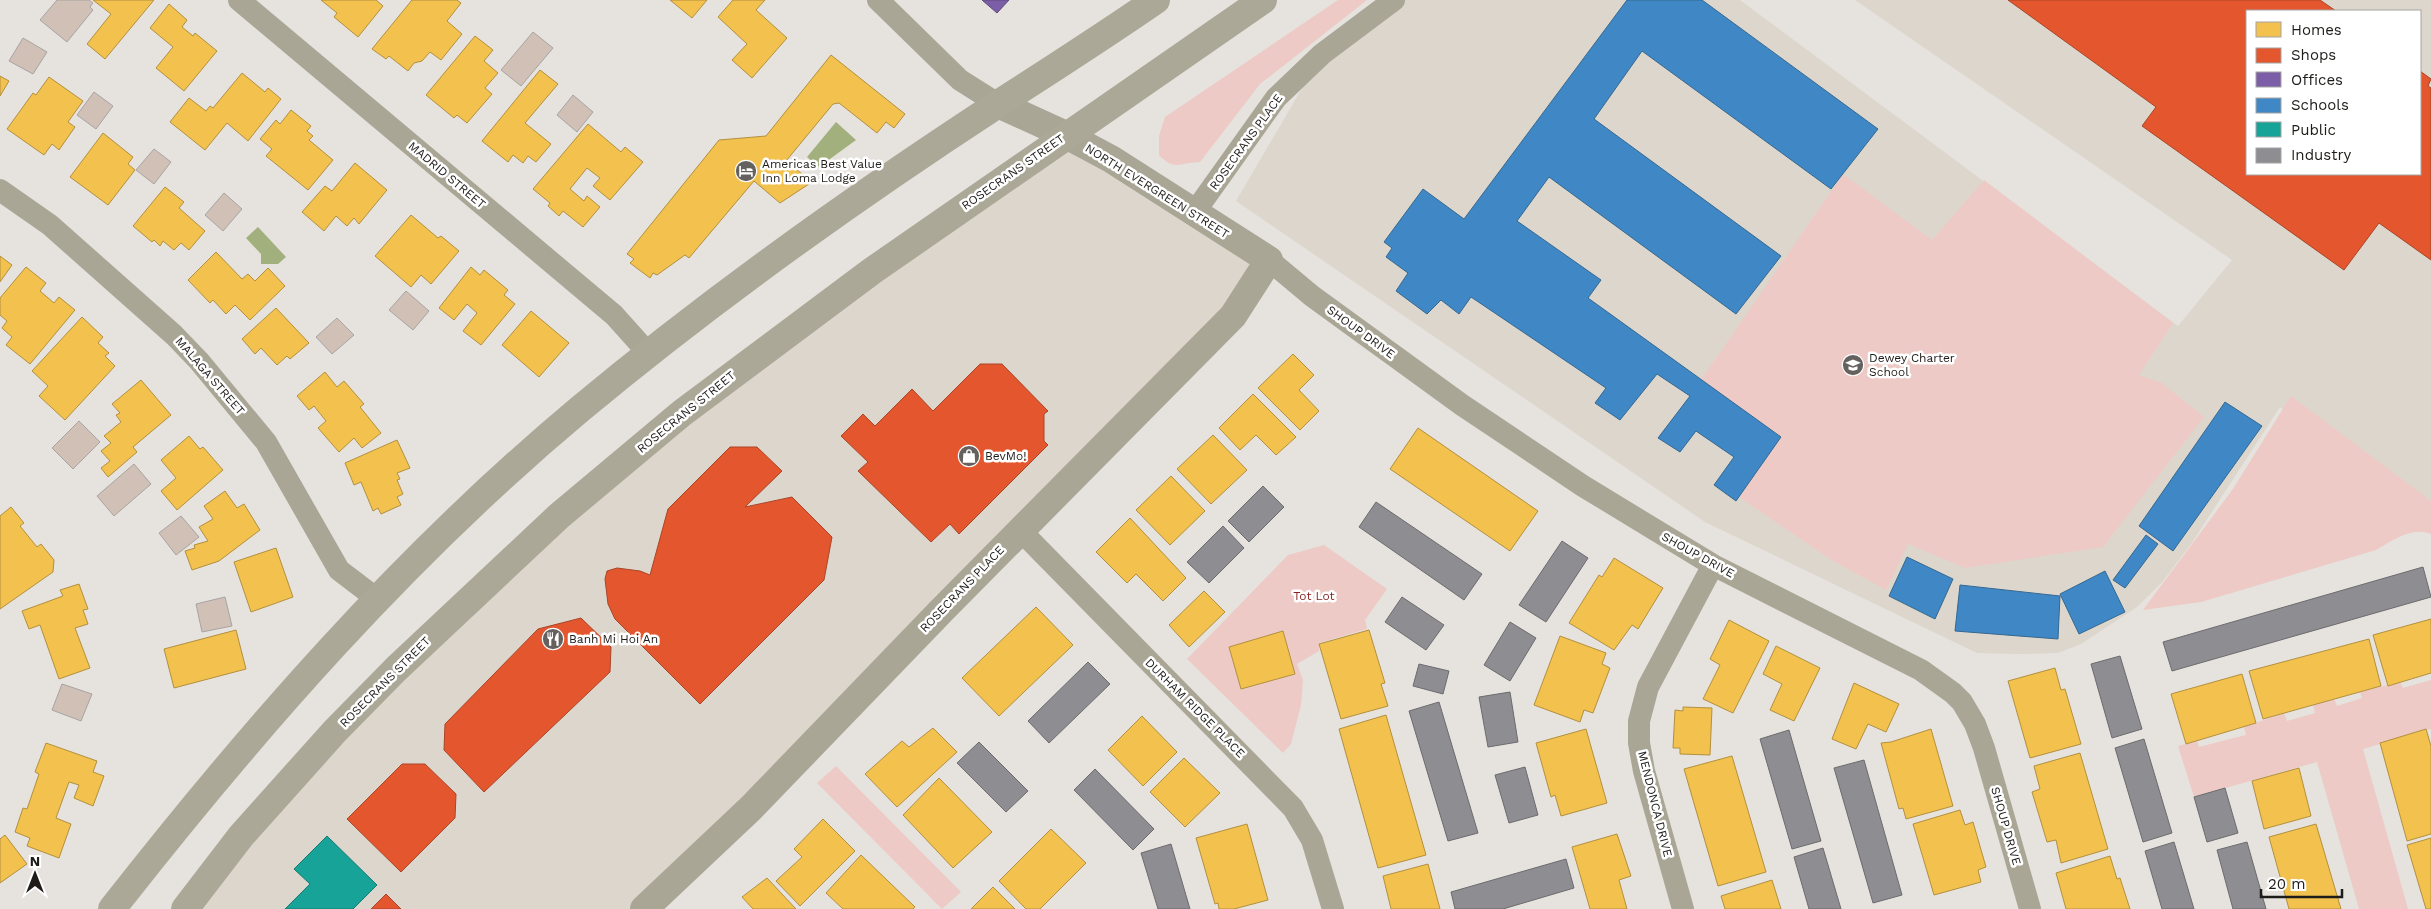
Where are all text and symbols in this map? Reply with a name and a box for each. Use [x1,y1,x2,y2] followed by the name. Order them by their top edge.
[2246,10,2421,175] legend
[2291,21,2342,39] text: Homes
[2291,46,2336,64] text: Shops
[2291,71,2343,89] text: Offices
[1207,91,1286,193] street label: ROSECRANS PLACE
[2291,96,2349,114] text: Schools
[2291,121,2336,139] text: Public
[959,131,1067,213] street label: ROSECRANS STREET
[406,139,488,211] street label: MADRID STREET
[1083,141,1231,241] street label: NORTH EVERGREEN STREET
[2291,146,2352,164] text: Industry
[762,157,882,185] place label: Americas Best Value Inn Loma Lodge
[734,159,758,183] hotel icon: Americas Best Value Inn Loma Lodge
[1324,303,1398,362] street label: SHOUP DRIVE
[172,334,248,418] street label: MALAGA STREET
[1869,351,1955,379] place label: Dewey Charter School
[1841,353,1865,377] school or university icon: Dewey Charter School
[634,368,738,456] street label: ROSECRANS STREET
[957,444,981,468] shop icon: BevMo!
[985,449,1026,463] place label: BevMo!
[1659,529,1737,581] street label: SHOUP DRIVE
[917,543,1007,635] street label: ROSECRANS PLACE
[1293,589,1335,603] park label: Tot Lot
[541,627,565,651] restaurant icon: Banh Mi Hoi An
[569,632,658,646] place label: Banh Mi Hoi An
[337,634,433,730] street label: ROSECRANS STREET
[1142,655,1248,761] street label: DURHAM RIDGE PLACE
[1635,750,1675,859] street label: MENDONCA DRIVE
[1988,785,2024,867] street label: SHOUP DRIVE
[10,849,60,899] north arrow
[30,853,40,869] text: N
[2261,866,2342,898] scale bar
[2268,875,2306,893] text: 20 m

